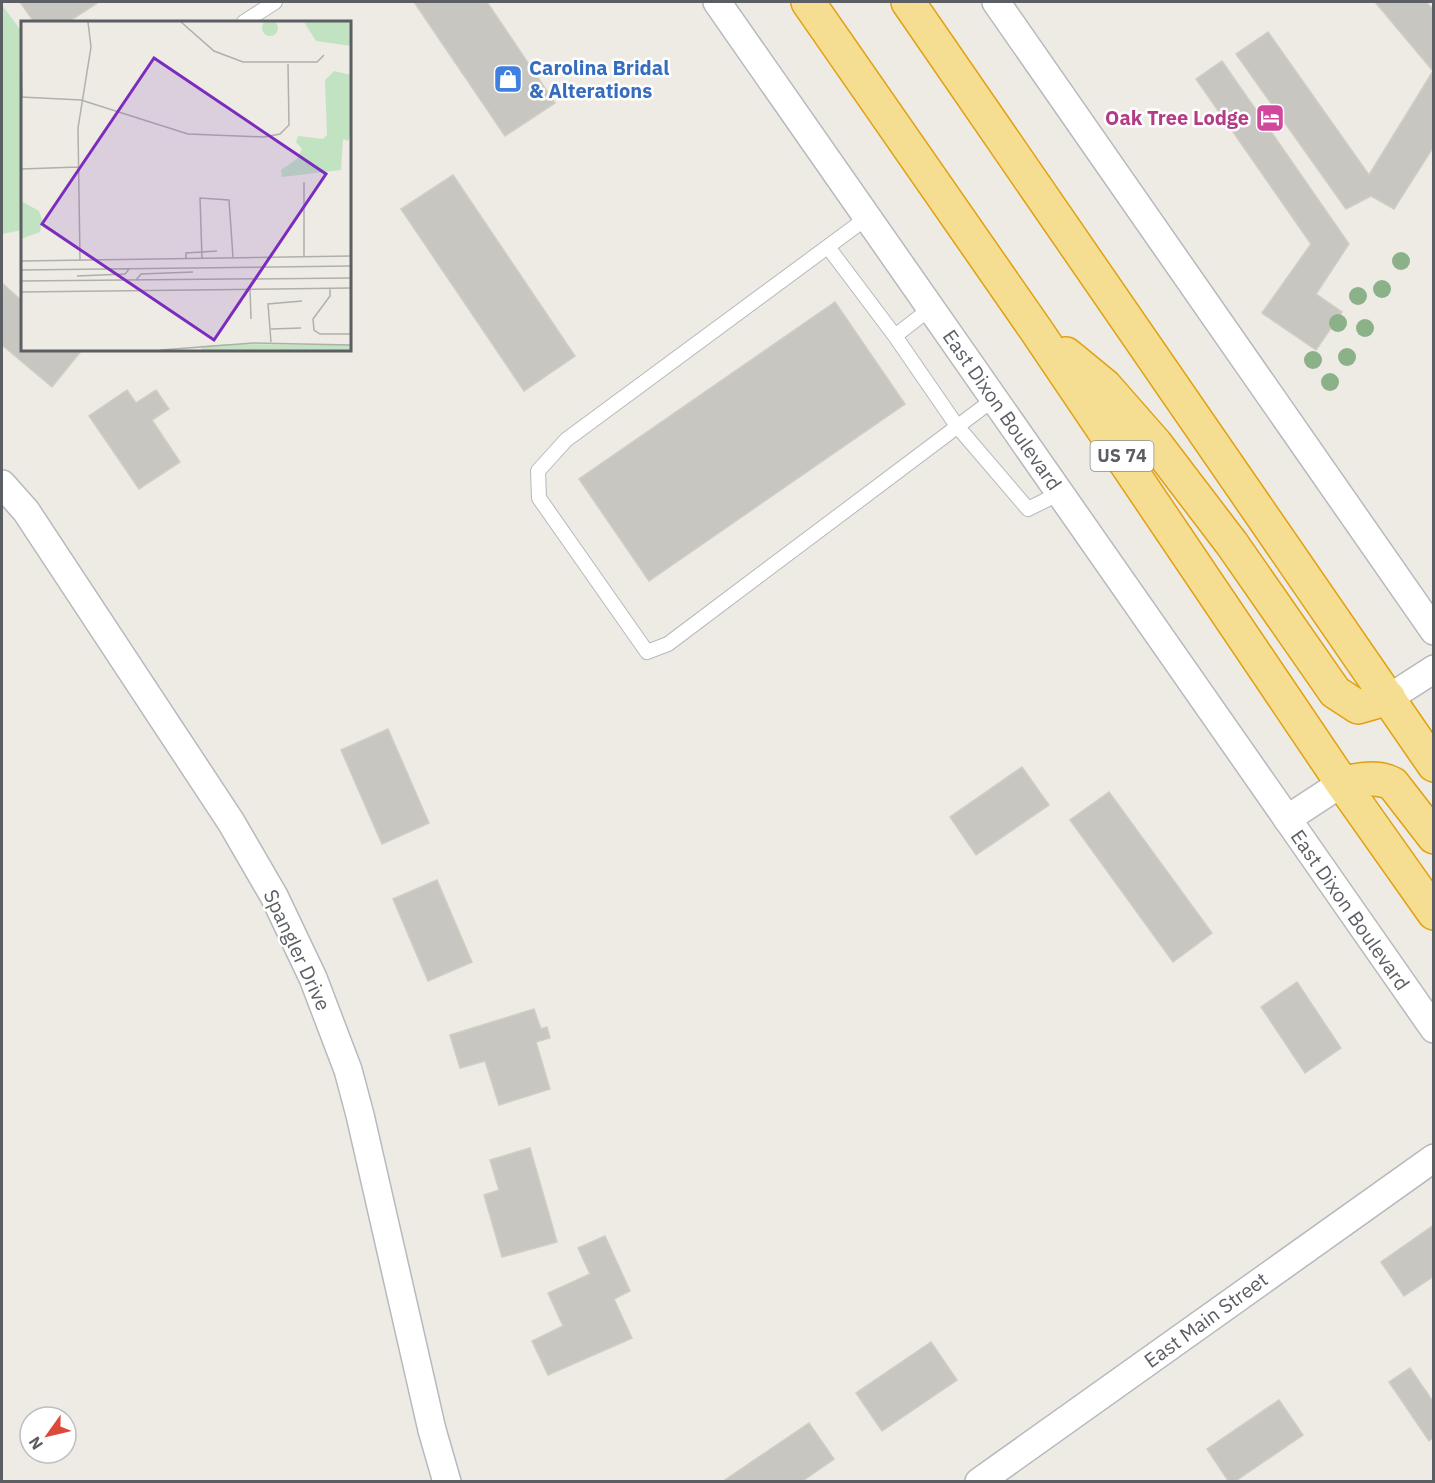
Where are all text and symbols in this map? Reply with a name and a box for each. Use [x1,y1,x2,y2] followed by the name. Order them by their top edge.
[21,21,351,351] inset map
[529,54,669,104] place label: Carolina Bridal & Alterations
[492,63,524,95] shop icon: Carolina Bridal & Alterations
[1254,102,1286,134] hotel icon: Oak Tree Lodge
[1105,104,1249,131] place label: Oak Tree Lodge
[937,324,1068,495] street label: East Dixon Boulevard
[1090,441,1154,471] road number: US 74
[1285,824,1416,995] street label: East Dixon Boulevard
[258,885,337,1015] street label: Spangler Drive
[1138,1266,1273,1374] street label: East Main Street
[18,1405,78,1465] north arrow
[24,1433,47,1454] text: N

